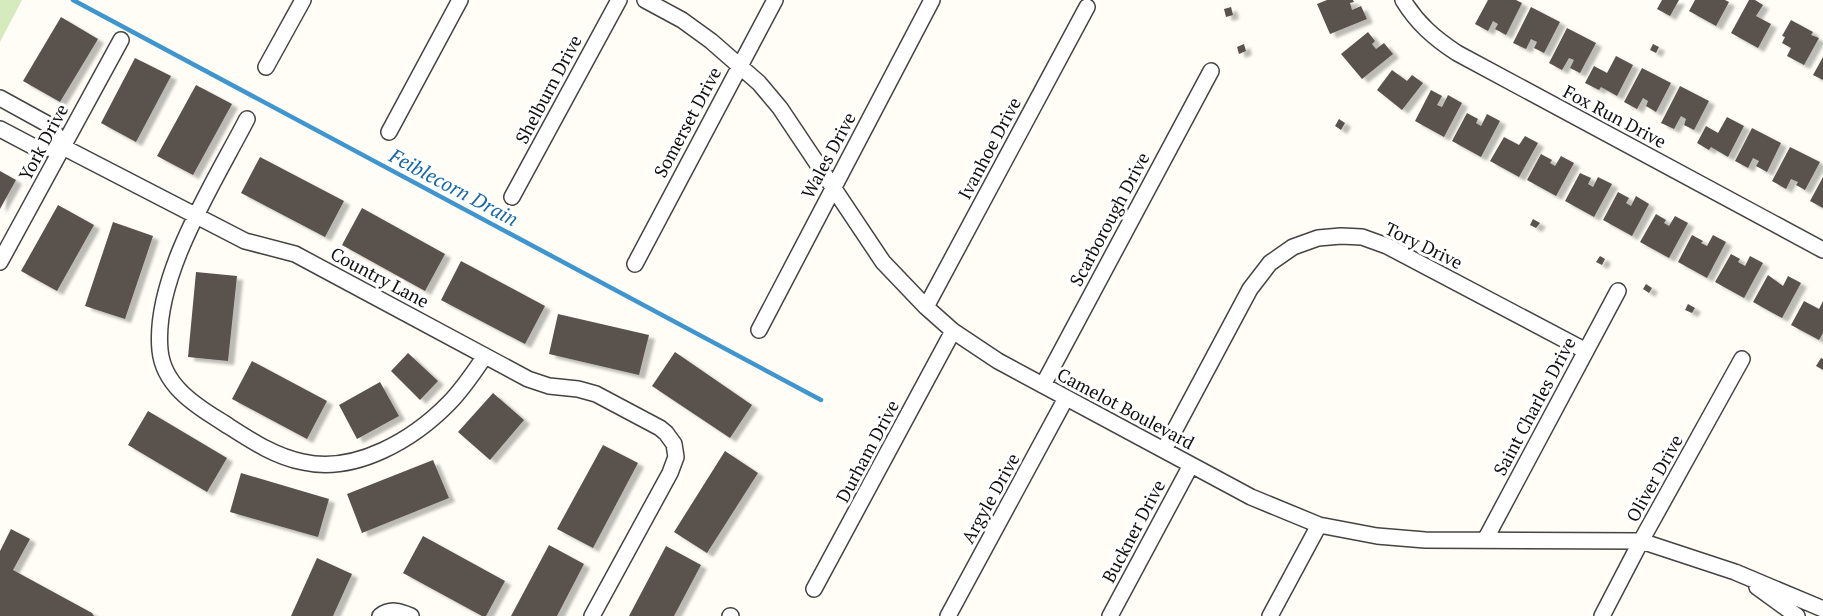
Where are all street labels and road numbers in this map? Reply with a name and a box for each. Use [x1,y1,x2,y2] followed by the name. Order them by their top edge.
[509,30,587,148] street label: Shelburn Drive
[648,63,726,181] street label: Somerset Drive
[1559,79,1671,153] street label: Fox Run Drive
[952,93,1026,203] street label: Ivanhoe Drive
[13,100,73,184] street label: York Drive
[795,108,861,202] street label: Wales Drive
[1064,148,1154,290] street label: Scarborough Drive
[1381,216,1467,274] street label: Tory Drive
[327,241,433,313] street label: Country Lane
[1487,333,1581,479] street label: Saint Charles Drive
[1053,362,1199,454] street label: Camelot Boulevard
[830,396,904,506] street label: Durham Drive
[1620,430,1688,526] street label: Oliver Drive
[955,449,1025,547] street label: Argyle Drive
[1096,475,1170,587] street label: Buckner Drive

